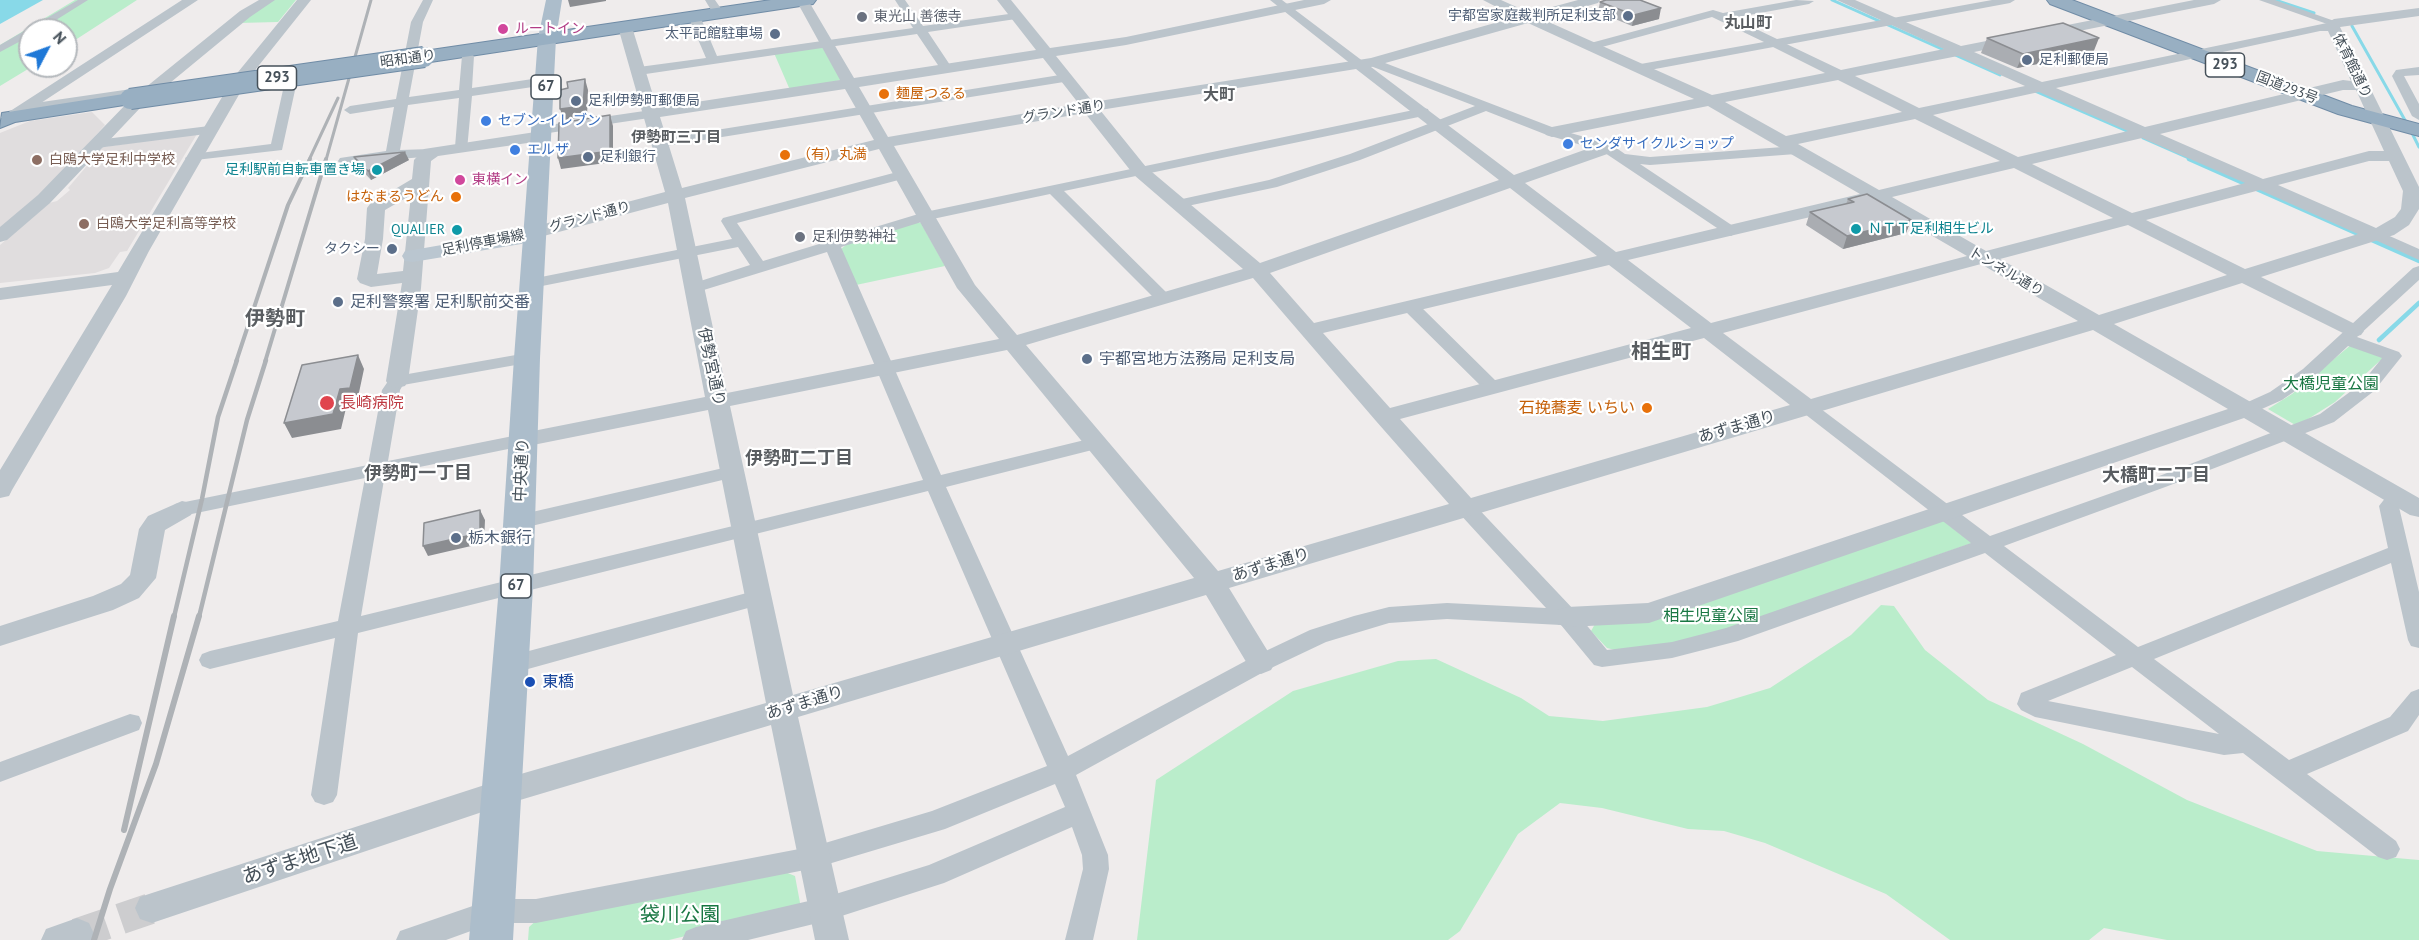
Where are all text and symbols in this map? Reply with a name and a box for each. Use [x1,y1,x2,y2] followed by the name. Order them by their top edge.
[1448,8,1616,24] place label: 宇都宮家庭裁判所足利支部
[874,9,962,25] place label: 東光山 善徳寺
[1621,9,1635,23] marker: 宇都宮家庭裁判所足利支部
[855,10,869,24] marker: 東光山 善徳寺
[1724,13,1772,33] district label: 丸山町
[18,18,78,78] north arrow
[515,21,585,37] place label: ルートイン
[496,22,510,36] marker: ルートイン
[665,26,763,42] place label: 太平記館駐車場
[49,27,71,48] text: N
[768,27,782,41] marker: 太平記館駐車場
[2329,31,2375,101] street label: 体育館通り
[379,47,437,71] street label: 昭和通り
[2039,52,2109,68] place label: 足利郵便局
[2020,53,2034,67] marker: 足利郵便局
[2206,53,2244,77] road number: 293
[258,66,296,90] road number: 293
[2254,69,2320,107] street label: 国道293号
[531,75,561,99] road number: 67
[1203,85,1235,105] district label: 大町
[896,86,966,102] place label: 麺屋つるる
[877,87,891,101] marker: 麺屋つるる
[588,93,700,109] place label: 足利伊勢町郵便局
[569,94,583,108] marker: 足利伊勢町郵便局
[1021,97,1107,127] street label: グランド通り
[498,113,601,129] place label: セブン-イレブン
[479,114,493,128] marker: セブン-イレブン
[631,129,721,147] district label: 伊勢町三丁目
[1580,136,1734,152] place label: センダサイクルショップ
[1561,137,1575,151] marker: センダサイクルショップ
[527,142,569,158] place label: エルザ
[508,143,522,157] marker: エルザ
[797,147,867,163] place label: （有）丸満
[778,148,792,162] marker: （有）丸満
[600,149,656,165] place label: 足利銀行
[581,150,595,164] marker: 足利銀行
[49,152,175,168] place label: 白鴎大学足利中学校
[30,153,44,167] marker: 白鴎大学足利中学校
[225,162,365,178] place label: 足利駅前自転車置き場
[370,163,384,177] marker: 足利駅前自転車置き場
[472,172,528,188] place label: 東横イン
[453,173,467,187] marker: 東横イン
[346,189,444,205] place label: はなまるうどん
[449,190,463,204] marker: はなまるうどん
[547,198,633,236] street label: グランド通り
[96,216,236,232] place label: 白鴎大学足利高等学校
[77,217,91,231] marker: 白鴎大学足利高等学校
[1868,221,1994,237] place label: ＮＴＴ足利相生ビル
[391,222,445,238] place label: QUALIER
[1849,222,1863,236] marker: ＮＴＴ足利相生ビル
[450,223,464,237] marker: QUALIER
[440,227,526,259] street label: 足利停車場線
[812,229,896,245] place label: 足利伊勢神社
[793,230,807,244] marker: 足利伊勢神社
[324,241,380,257] place label: タクシー
[385,242,399,256] marker: タクシー
[1965,244,2047,300] street label: トンネル通り
[350,292,530,312] place label: 足利警察署 足利駅前交番
[331,295,345,309] marker: 足利警察署 足利駅前交番
[245,307,305,331] district label: 伊勢町
[693,326,729,408] street label: 伊勢宮通り
[1631,340,1691,364] district label: 相生町
[1099,349,1295,369] place label: 宇都宮地方法務局 足利支局
[1080,352,1094,366] marker: 宇都宮地方法務局 足利支局
[2283,374,2379,394] park label: 大橋児童公園
[340,393,404,413] place label: 長崎病院
[318,394,336,412] marker: 長崎病院
[1519,398,1635,418] place label: 石挽蕎麦 いちい
[1640,401,1654,415] marker: 石挽蕎麦 いちい
[1696,407,1778,447] street label: あずま通り
[511,438,533,502] street label: 中央通り
[745,448,853,470] district label: 伊勢町二丁目
[364,463,472,485] district label: 伊勢町一丁目
[2102,465,2210,487] district label: 大橋町二丁目
[468,528,532,548] place label: 栃木銀行
[449,531,463,545] marker: 栃木銀行
[1230,544,1312,586] street label: あずま通り
[501,574,531,598] road number: 67
[1663,606,1759,626] park label: 相生児童公園
[542,672,574,692] place label: 東橋
[523,675,537,689] marker: 東橋
[764,682,846,724] street label: あずま通り
[239,830,361,890] street label: あずま地下道
[640,903,720,927] park label: 袋川公園

